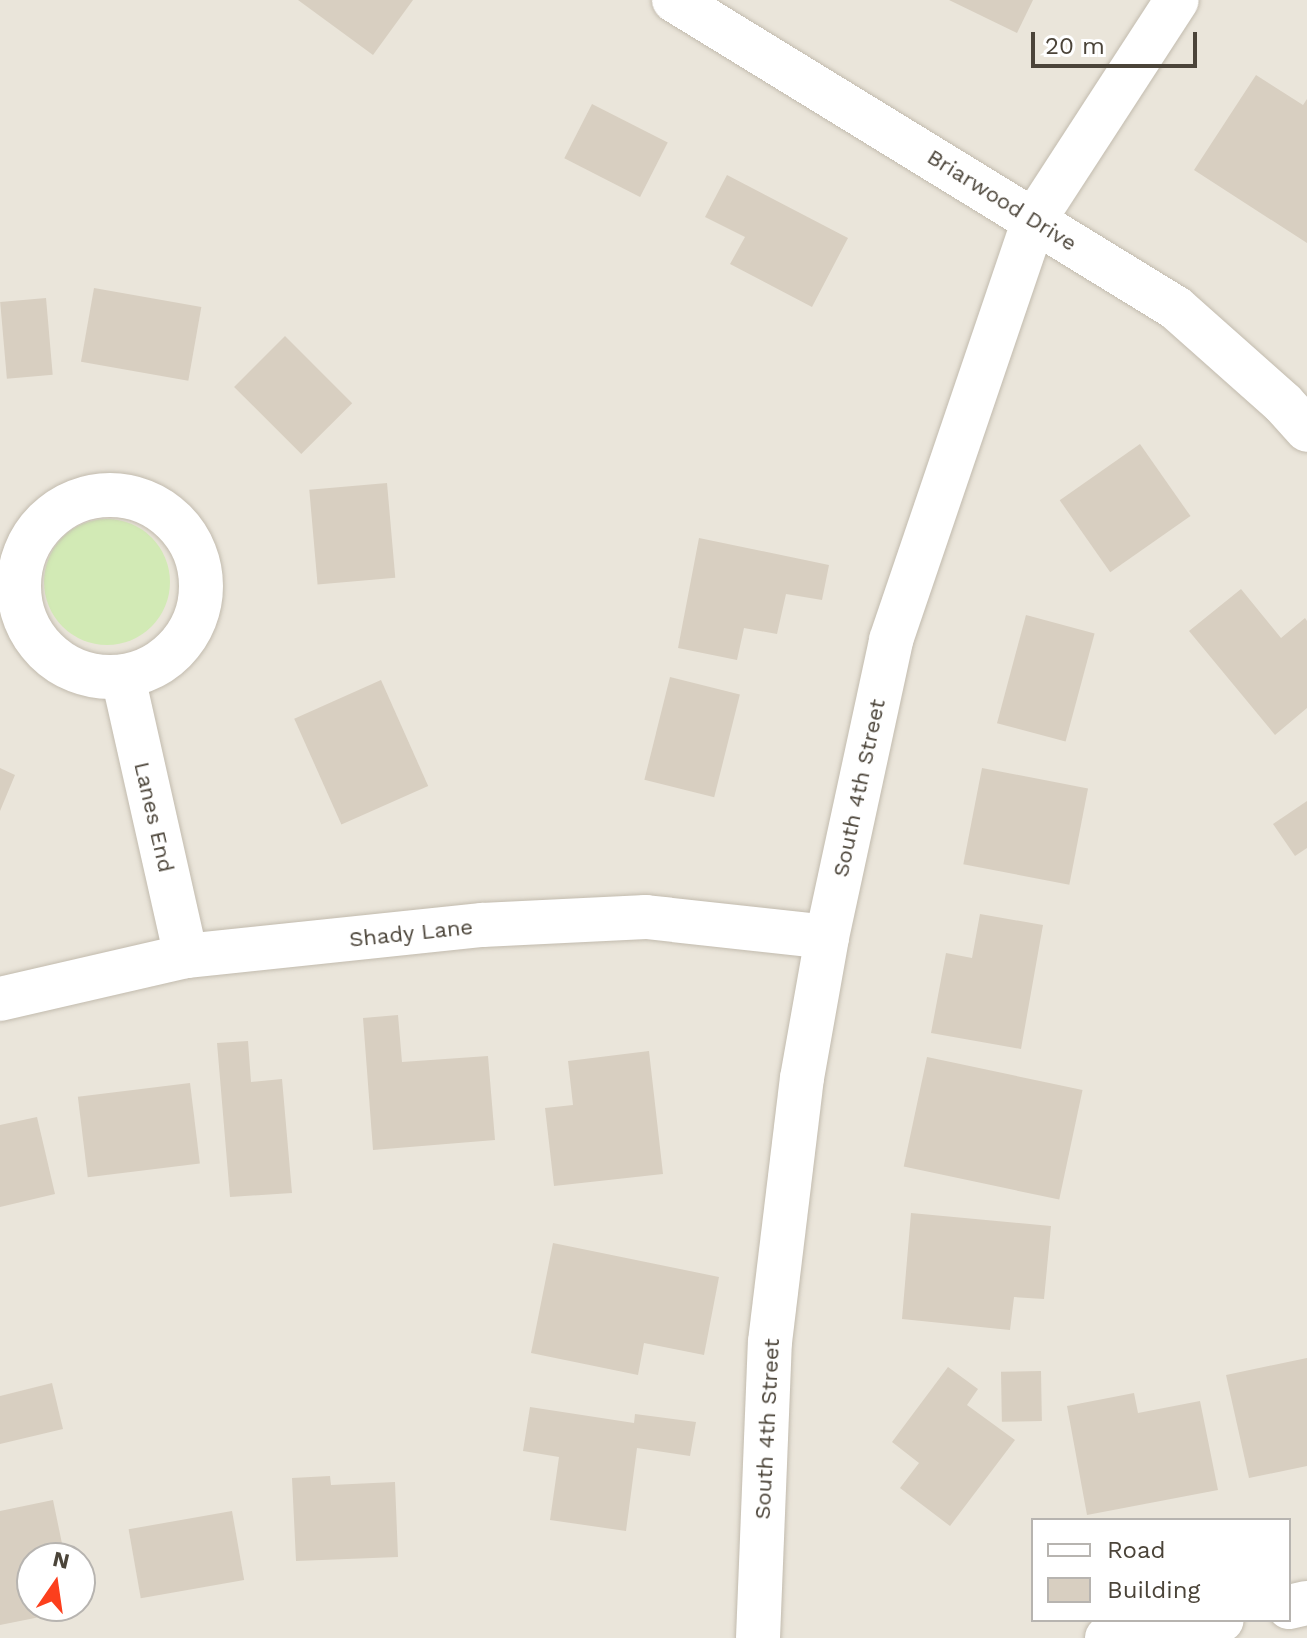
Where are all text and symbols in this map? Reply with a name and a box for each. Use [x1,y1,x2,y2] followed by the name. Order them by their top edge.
[1035,16,1201,66] scale bar
[1045,32,1105,60] text: 20 m
[922,143,1082,257] street label: Briarwood Drive
[827,697,891,879] street label: South 4th Street
[128,759,180,875] street label: Lanes End
[348,913,474,953] street label: Shady Lane
[749,1338,785,1520] street label: South 4th Street
[1031,1518,1291,1622] legend
[1107,1536,1166,1564] text: Road
[16,1542,96,1622] north arrow
[50,1546,72,1574] text: N
[1107,1576,1200,1604] text: Building

